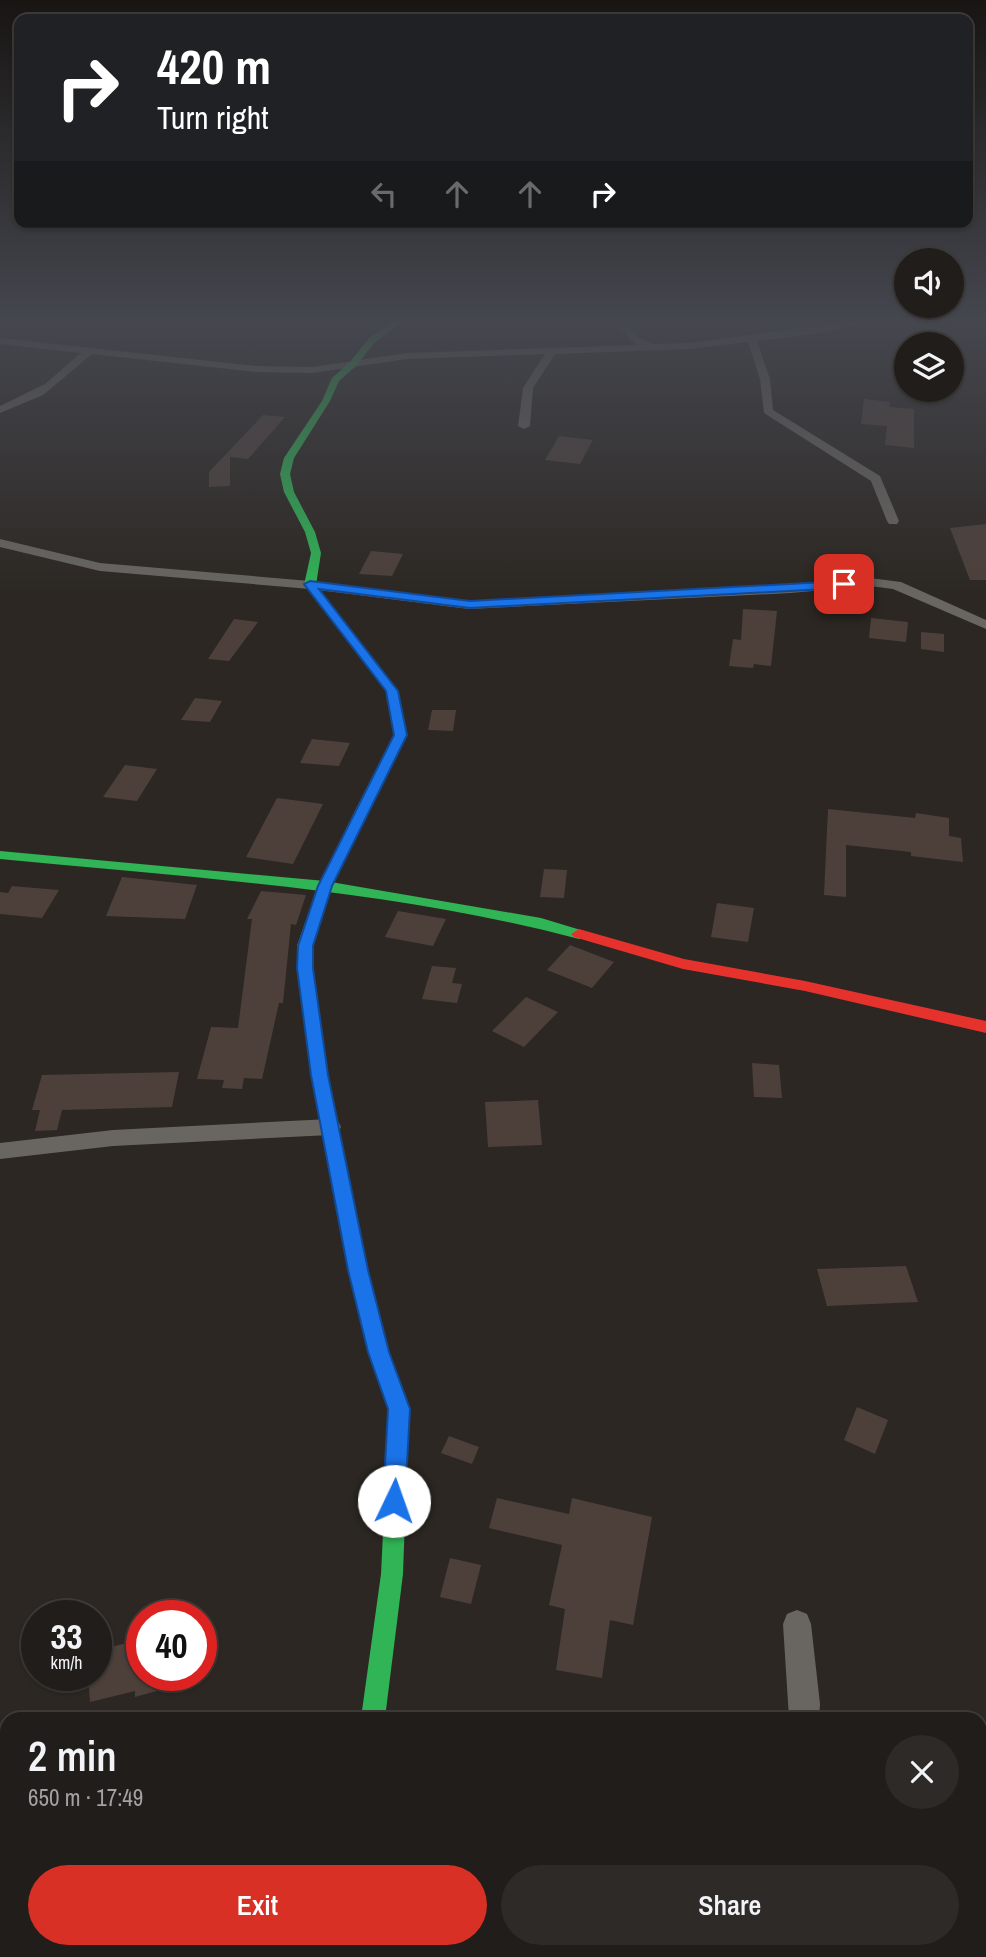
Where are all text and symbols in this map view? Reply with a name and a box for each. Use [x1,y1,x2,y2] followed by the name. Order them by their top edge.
[157,33,271,99] text: 420 m
[42,42,133,133] icon: right
[157,96,269,139] text: Turn right
[365,175,403,213] icon: left
[438,175,476,213] icon: ahead
[511,175,549,213] icon: ahead
[584,175,622,213] icon: right
[894,248,964,402] map controls
[894,248,964,318] button: sound
[894,332,964,402] button: layers
[814,554,874,614] pin
[825,565,863,603] icon: arrive
[357,1464,431,1538] position arrow
[126,1600,217,1691] speed limit sign: 40
[51,1613,82,1660] text: 33
[51,1650,83,1675] text: km/h
[28,1728,117,1784] text: 2 min
[885,1735,959,1809] button: close
[28,1782,143,1813] text: 650 m · 17:49
[28,1865,487,1945] button: Exit
[501,1865,959,1945] button: Share

